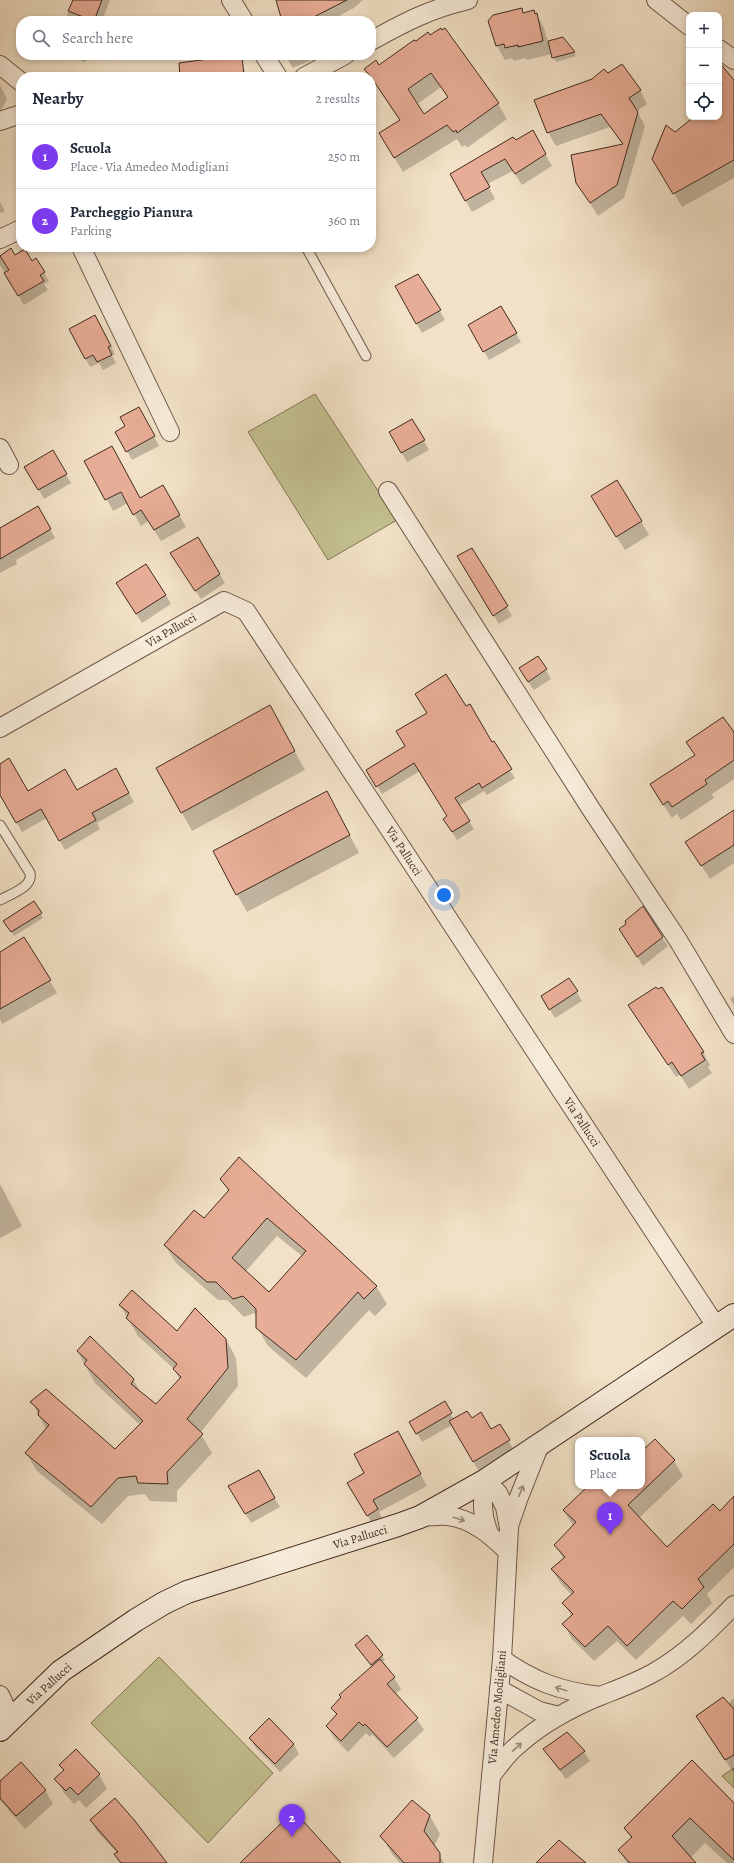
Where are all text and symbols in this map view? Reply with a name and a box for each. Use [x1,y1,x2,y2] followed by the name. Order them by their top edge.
[686,12,722,120] map controls
[686,12,722,48] button: +
[16,16,376,60] search box
[30,27,52,49] icon: search
[62,28,133,48] text: Search here
[686,48,722,84] button: −
[686,84,722,120] button: locate
[32,87,83,110] text: Nearby
[316,90,360,107] text: 2 results
[70,138,111,158] text: Scuola
[43,148,47,165] text: 1
[328,148,360,165] text: 250 m
[70,158,229,175] text: Place · Via Amedeo Modigliani
[70,202,193,222] text: Parcheggio Pianura
[42,212,48,229] text: 2
[328,212,360,229] text: 360 m
[70,222,112,239] text: Parking
[142,609,199,651] street label: Via Pallucci
[382,822,426,879] street label: Via Pallucci
[434,885,454,905] your location
[560,1093,604,1150] street label: Via Pallucci
[575,1437,645,1489] popup
[589,1445,631,1465] text: Scuola
[589,1465,617,1482] text: Place
[518,1486,525,1498] one-way arrow
[597,1502,623,1535] pin: 1
[452,1516,465,1523] one-way arrow
[330,1521,389,1553] street label: Via Pallucci
[484,1649,510,1766] street label: Via Amedeo Modigliani
[22,1659,75,1709] street label: Via Pallucci
[555,1685,568,1692] one-way arrow
[512,1742,522,1751] one-way arrow
[279,1804,305,1837] pin: 2

